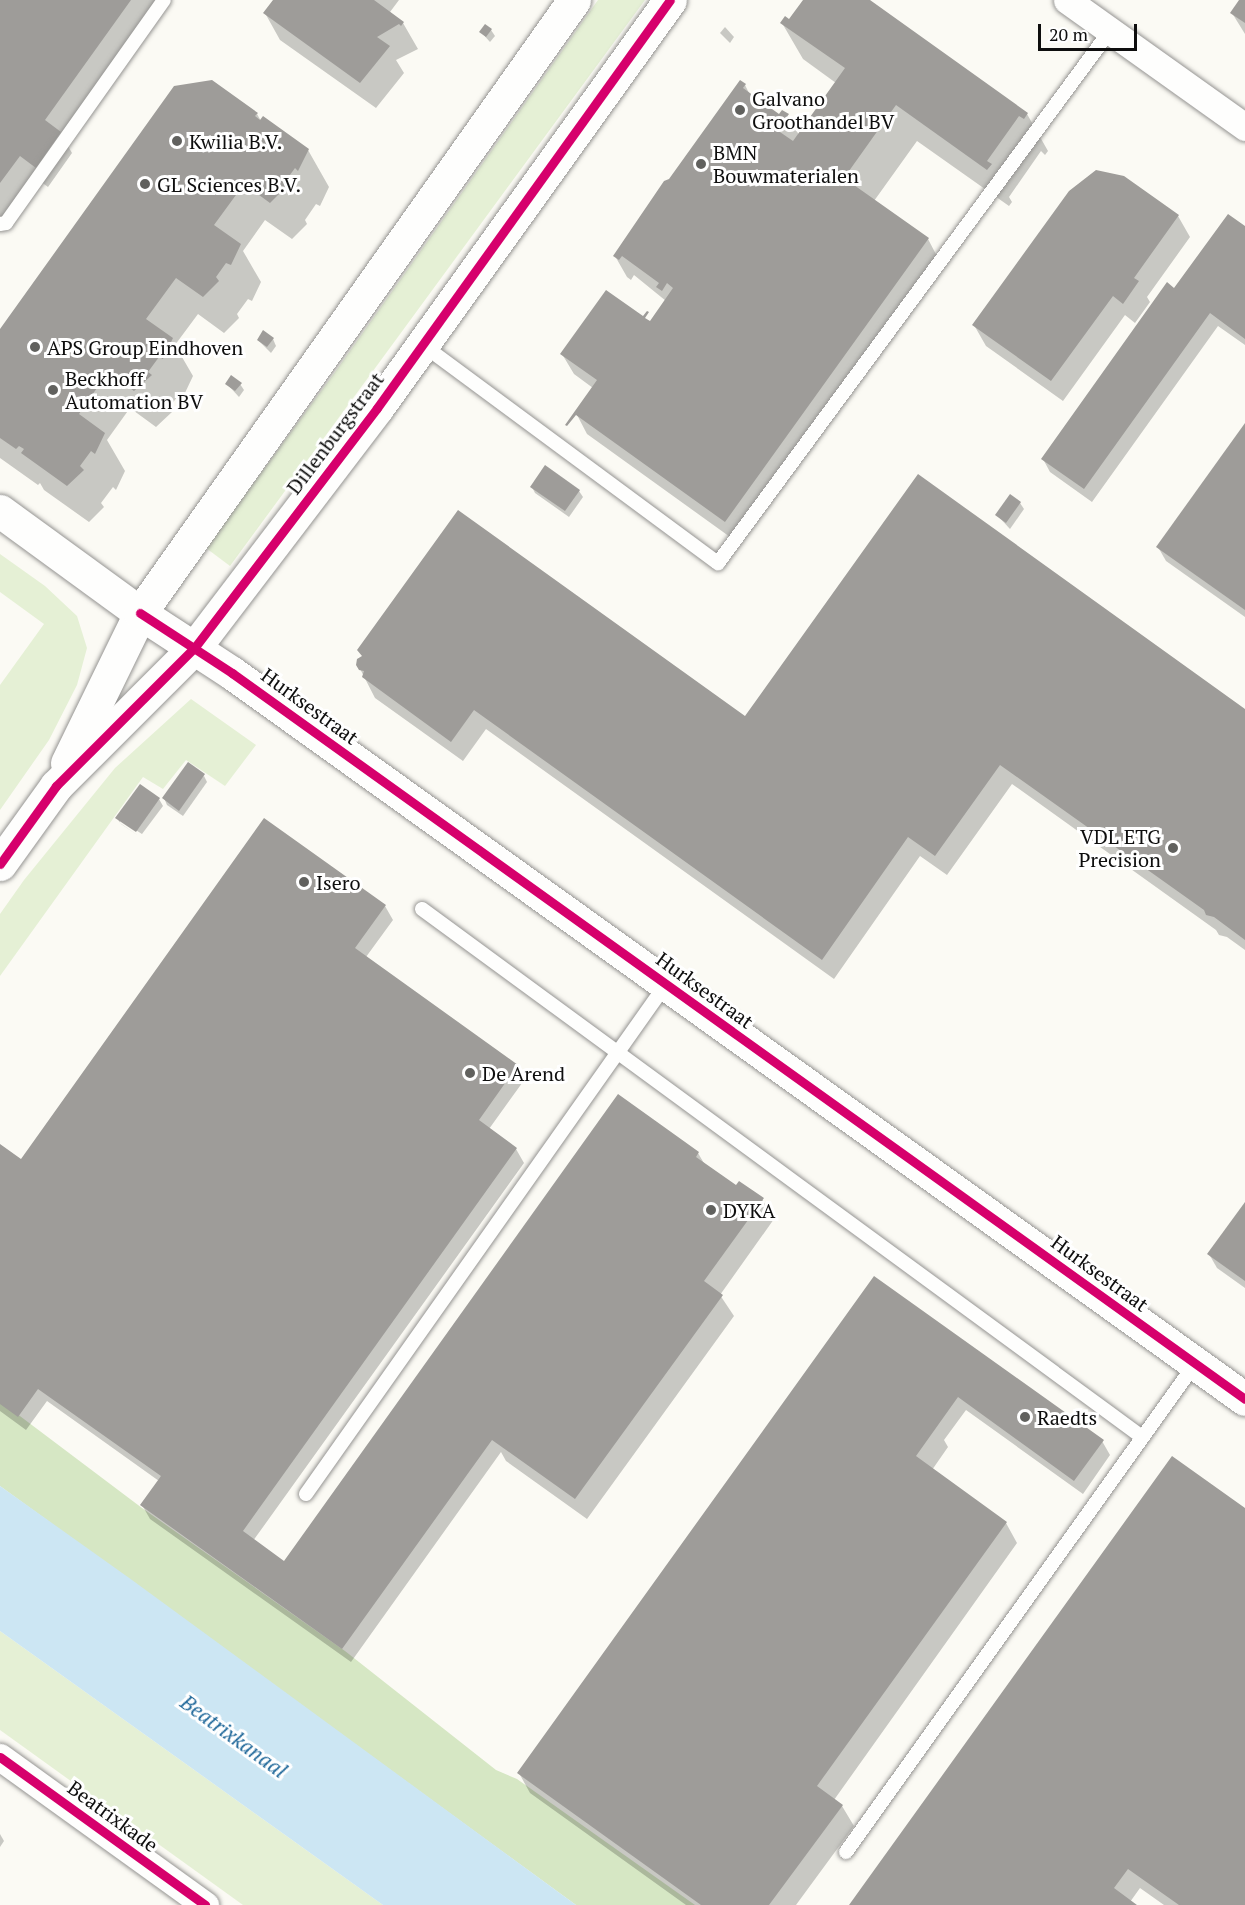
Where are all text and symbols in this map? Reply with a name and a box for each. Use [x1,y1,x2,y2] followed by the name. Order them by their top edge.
[1041,12,1140,50] scale bar
[1049,22,1088,46] text: 20 m
[752,86,894,133] place label: Galvano Groothandel BV
[733,103,747,117] marker: Galvano Groothandel BV
[189,129,282,153] place label: Kwilia B.V.
[170,134,184,148] marker: Kwilia B.V.
[713,140,859,187] place label: BMN Bouwmaterialen
[694,157,708,171] marker: BMN Bouwmaterialen
[157,172,301,196] place label: GL Sciences B.V.
[138,177,152,191] marker: GL Sciences B.V.
[47,335,243,359] place label: APS Group Eindhoven
[28,340,42,354] marker: APS Group Eindhoven
[65,366,203,413] place label: Beckhoff Automation BV
[281,367,389,499] street label: Dillenburgstraat
[46,383,60,397] marker: Beckhoff Automation BV
[257,663,363,749] street label: Hurksestraat
[1078,825,1161,872] place label: VDL ETG Precision
[1166,841,1180,855] marker: VDL ETG Precision
[316,870,360,894] place label: Isero
[297,875,311,889] marker: Isero
[652,947,758,1033] street label: Hurksestraat
[482,1061,565,1085] place label: De Arend
[463,1066,477,1080] marker: De Arend
[723,1198,775,1222] place label: DYKA
[704,1203,718,1217] marker: DYKA
[1047,1230,1153,1316] street label: Hurksestraat
[1037,1405,1097,1429] place label: Raedts
[1018,1410,1032,1424] marker: Raedts
[176,1689,292,1783] water label: Beatrixkanaal
[63,1775,163,1857] street label: Beatrixkade

